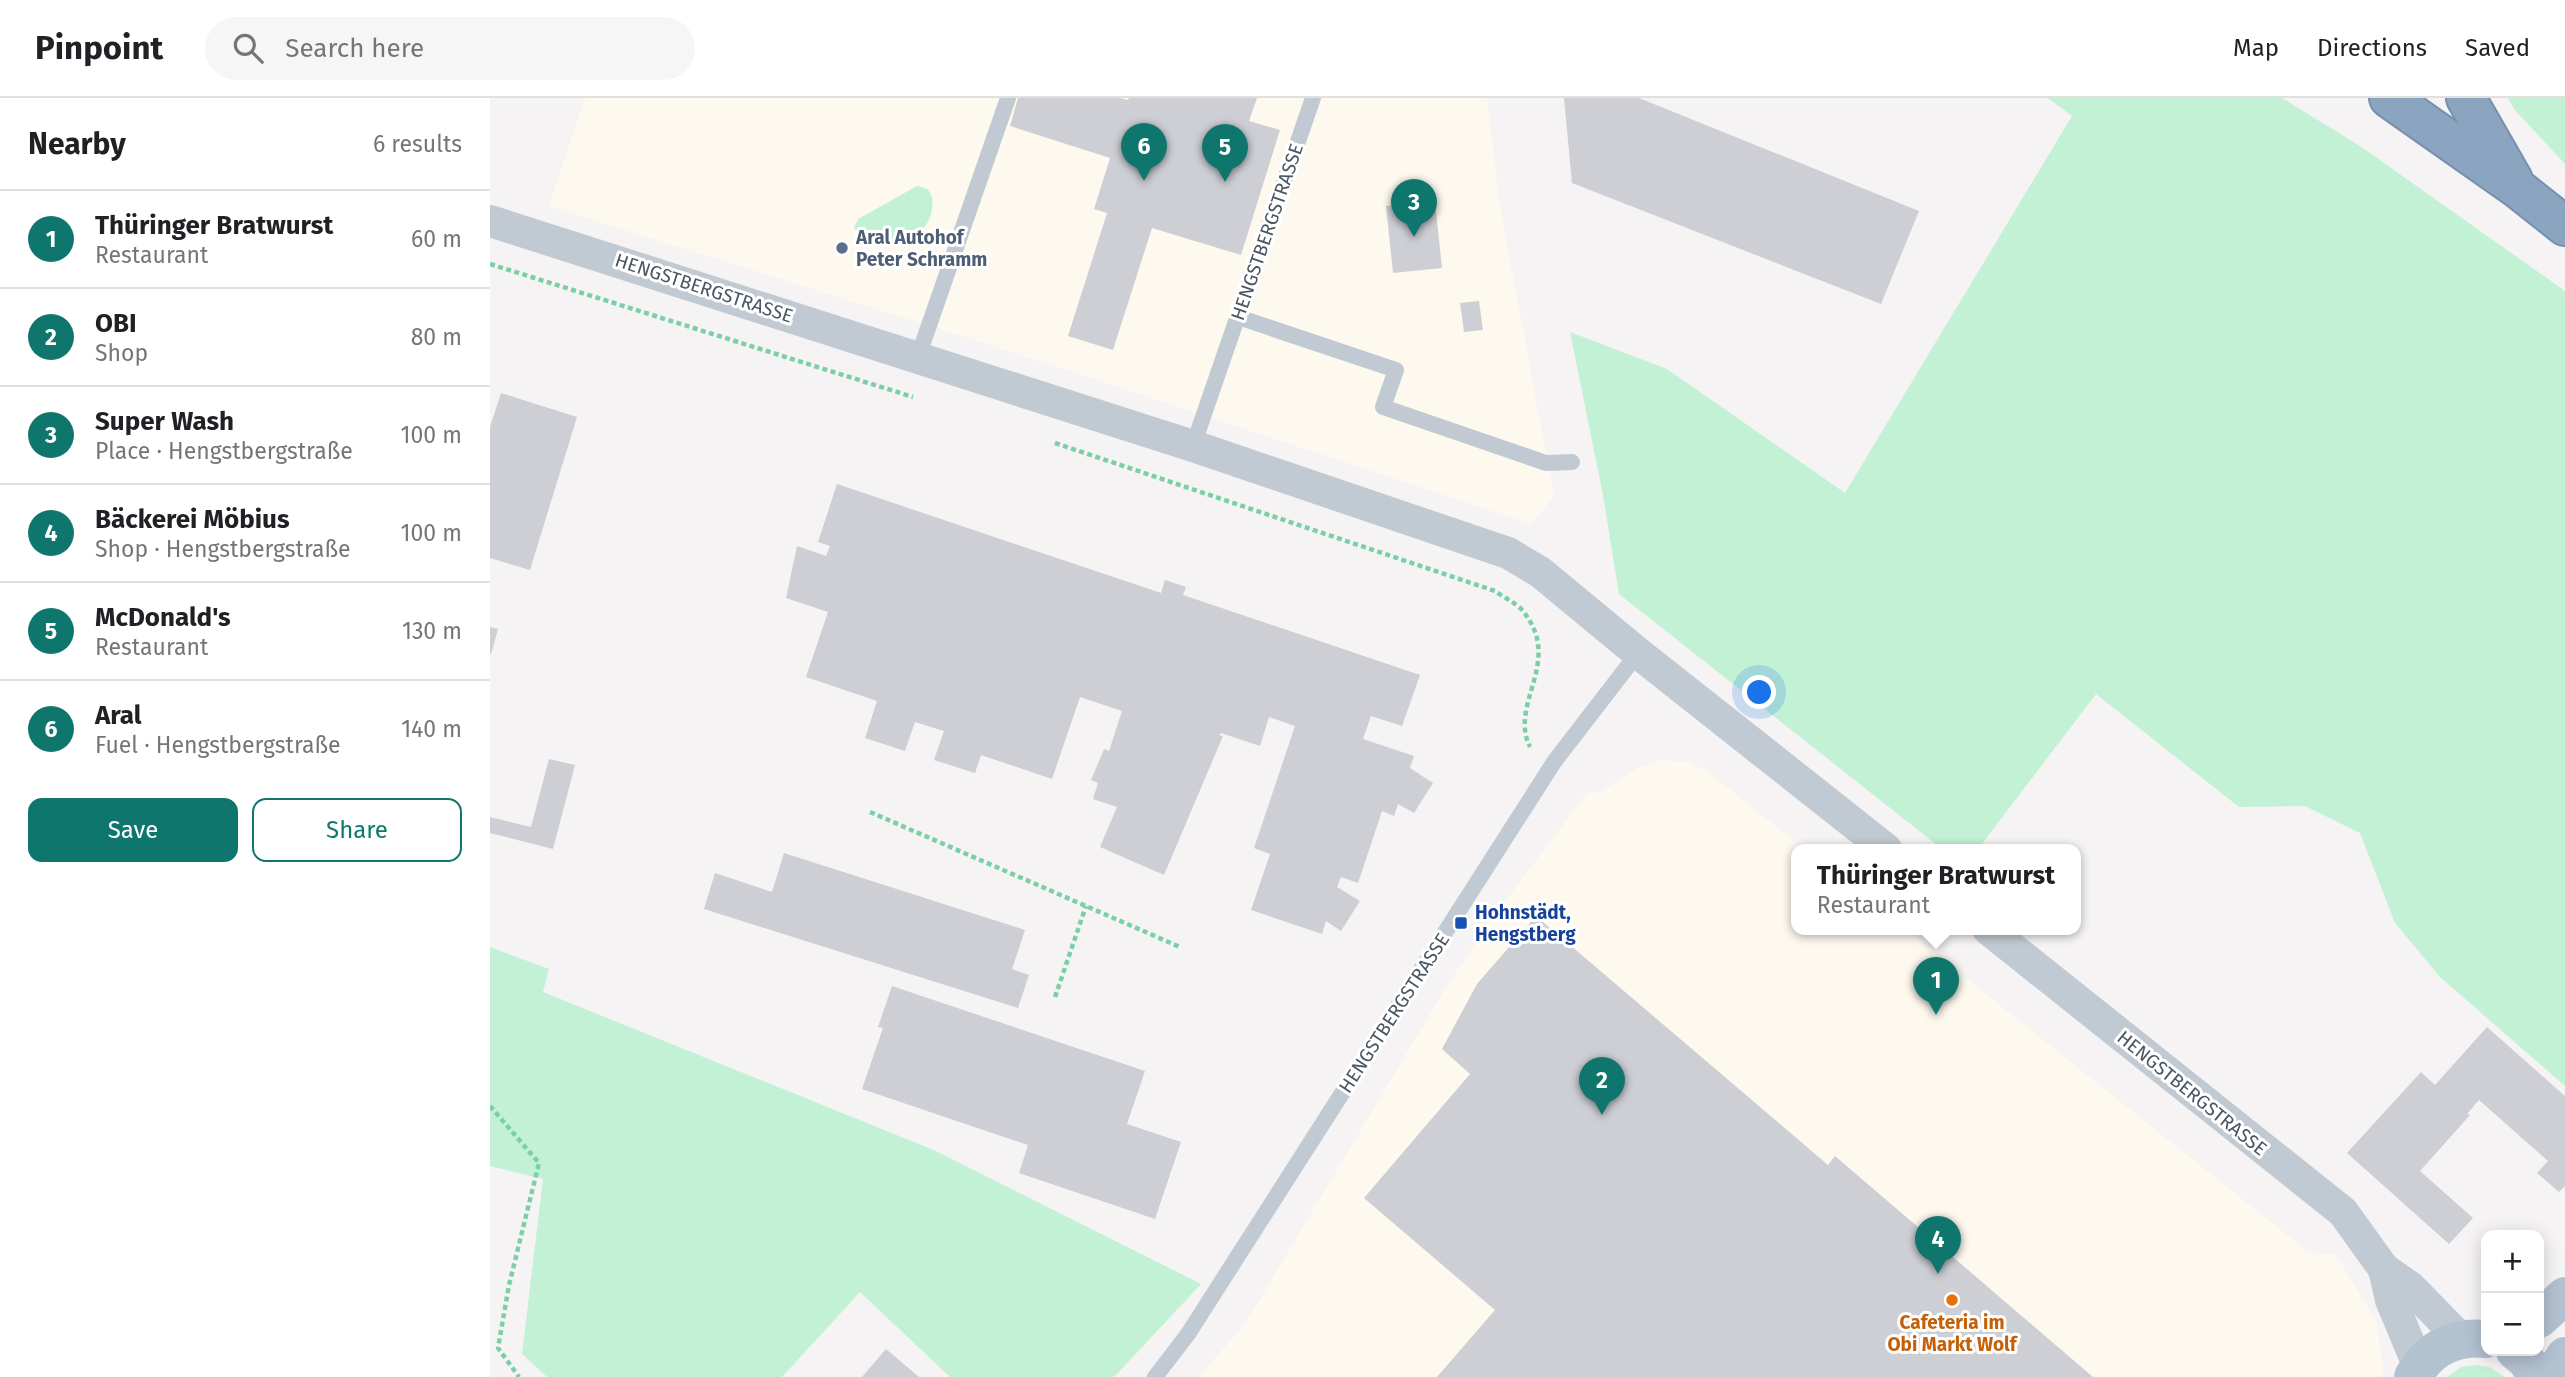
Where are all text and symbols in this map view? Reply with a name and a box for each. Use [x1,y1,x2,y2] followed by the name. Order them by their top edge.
[205,17,695,80] search box
[35,28,163,68] text: Pinpoint
[229,29,267,67] icon: search
[285,33,424,64] text: Search here
[2233,34,2279,62] text: Map
[2317,34,2427,62] text: Directions
[2465,34,2530,62] text: Saved
[1121,123,1167,181] pin: 6
[1202,124,1248,182] pin: 5
[28,126,126,162] text: Nearby
[373,130,462,158] text: 6 results
[1226,140,1308,324] street label: HENGSTBERGSTRASSE
[1391,179,1437,237] pin: 3
[95,210,333,241] text: Thüringer Bratwurst
[46,225,56,253] text: 1
[411,225,462,253] text: 60 m
[855,226,987,271] place label: Aral Autohof Peter Schramm
[834,240,850,256] marker: Aral Autohof Peter Schramm
[95,241,208,269] text: Restaurant
[612,248,796,328] street label: HENGSTBERGSTRASSE
[95,308,137,339] text: OBI
[45,323,57,351] text: 2
[411,323,462,351] text: 80 m
[95,339,148,367] text: Shop
[95,406,234,437] text: Super Wash
[45,421,57,449] text: 3
[401,421,462,449] text: 100 m
[95,437,353,465] text: Place · Hengstbergstraße
[95,504,290,535] text: Bäckerei Möbius
[45,519,58,547] text: 4
[401,519,462,547] text: 100 m
[95,535,351,563] text: Shop · Hengstbergstraße
[95,602,231,633] text: McDonald's
[45,617,57,645] text: 5
[402,617,462,645] text: 130 m
[95,633,208,661] text: Restaurant
[1742,675,1776,709] your location
[95,700,142,731] text: Aral
[45,715,57,743] text: 6
[401,715,462,743] text: 140 m
[95,731,341,759] text: Fuel · Hengstbergstraße
[28,798,238,862] button: Save
[252,798,462,862] button: Share
[1791,844,2081,935] popup
[1817,860,2055,891] text: Thüringer Bratwurst
[1817,891,1930,919] text: Restaurant
[1475,901,1576,946] place label: Hohnstädt, Hengstberg
[1453,915,1469,931] marker: Hohnstädt, Hengstberg
[1334,929,1454,1097] street label: HENGSTBERGSTRASSE
[1913,957,1959,1015] pin: 1
[2113,1026,2271,1160] street label: HENGSTBERGSTRASSE
[1579,1057,1625,1115] pin: 2
[1915,1216,1961,1274] pin: 4
[2481,1230,2544,1356] map controls
[2481,1230,2544,1293] button: +
[1944,1292,1960,1308] marker: Cafeteria im Obi Markt Wolf
[2481,1293,2544,1356] button: −
[1887,1311,2019,1356] place label: Cafeteria im Obi Markt Wolf

